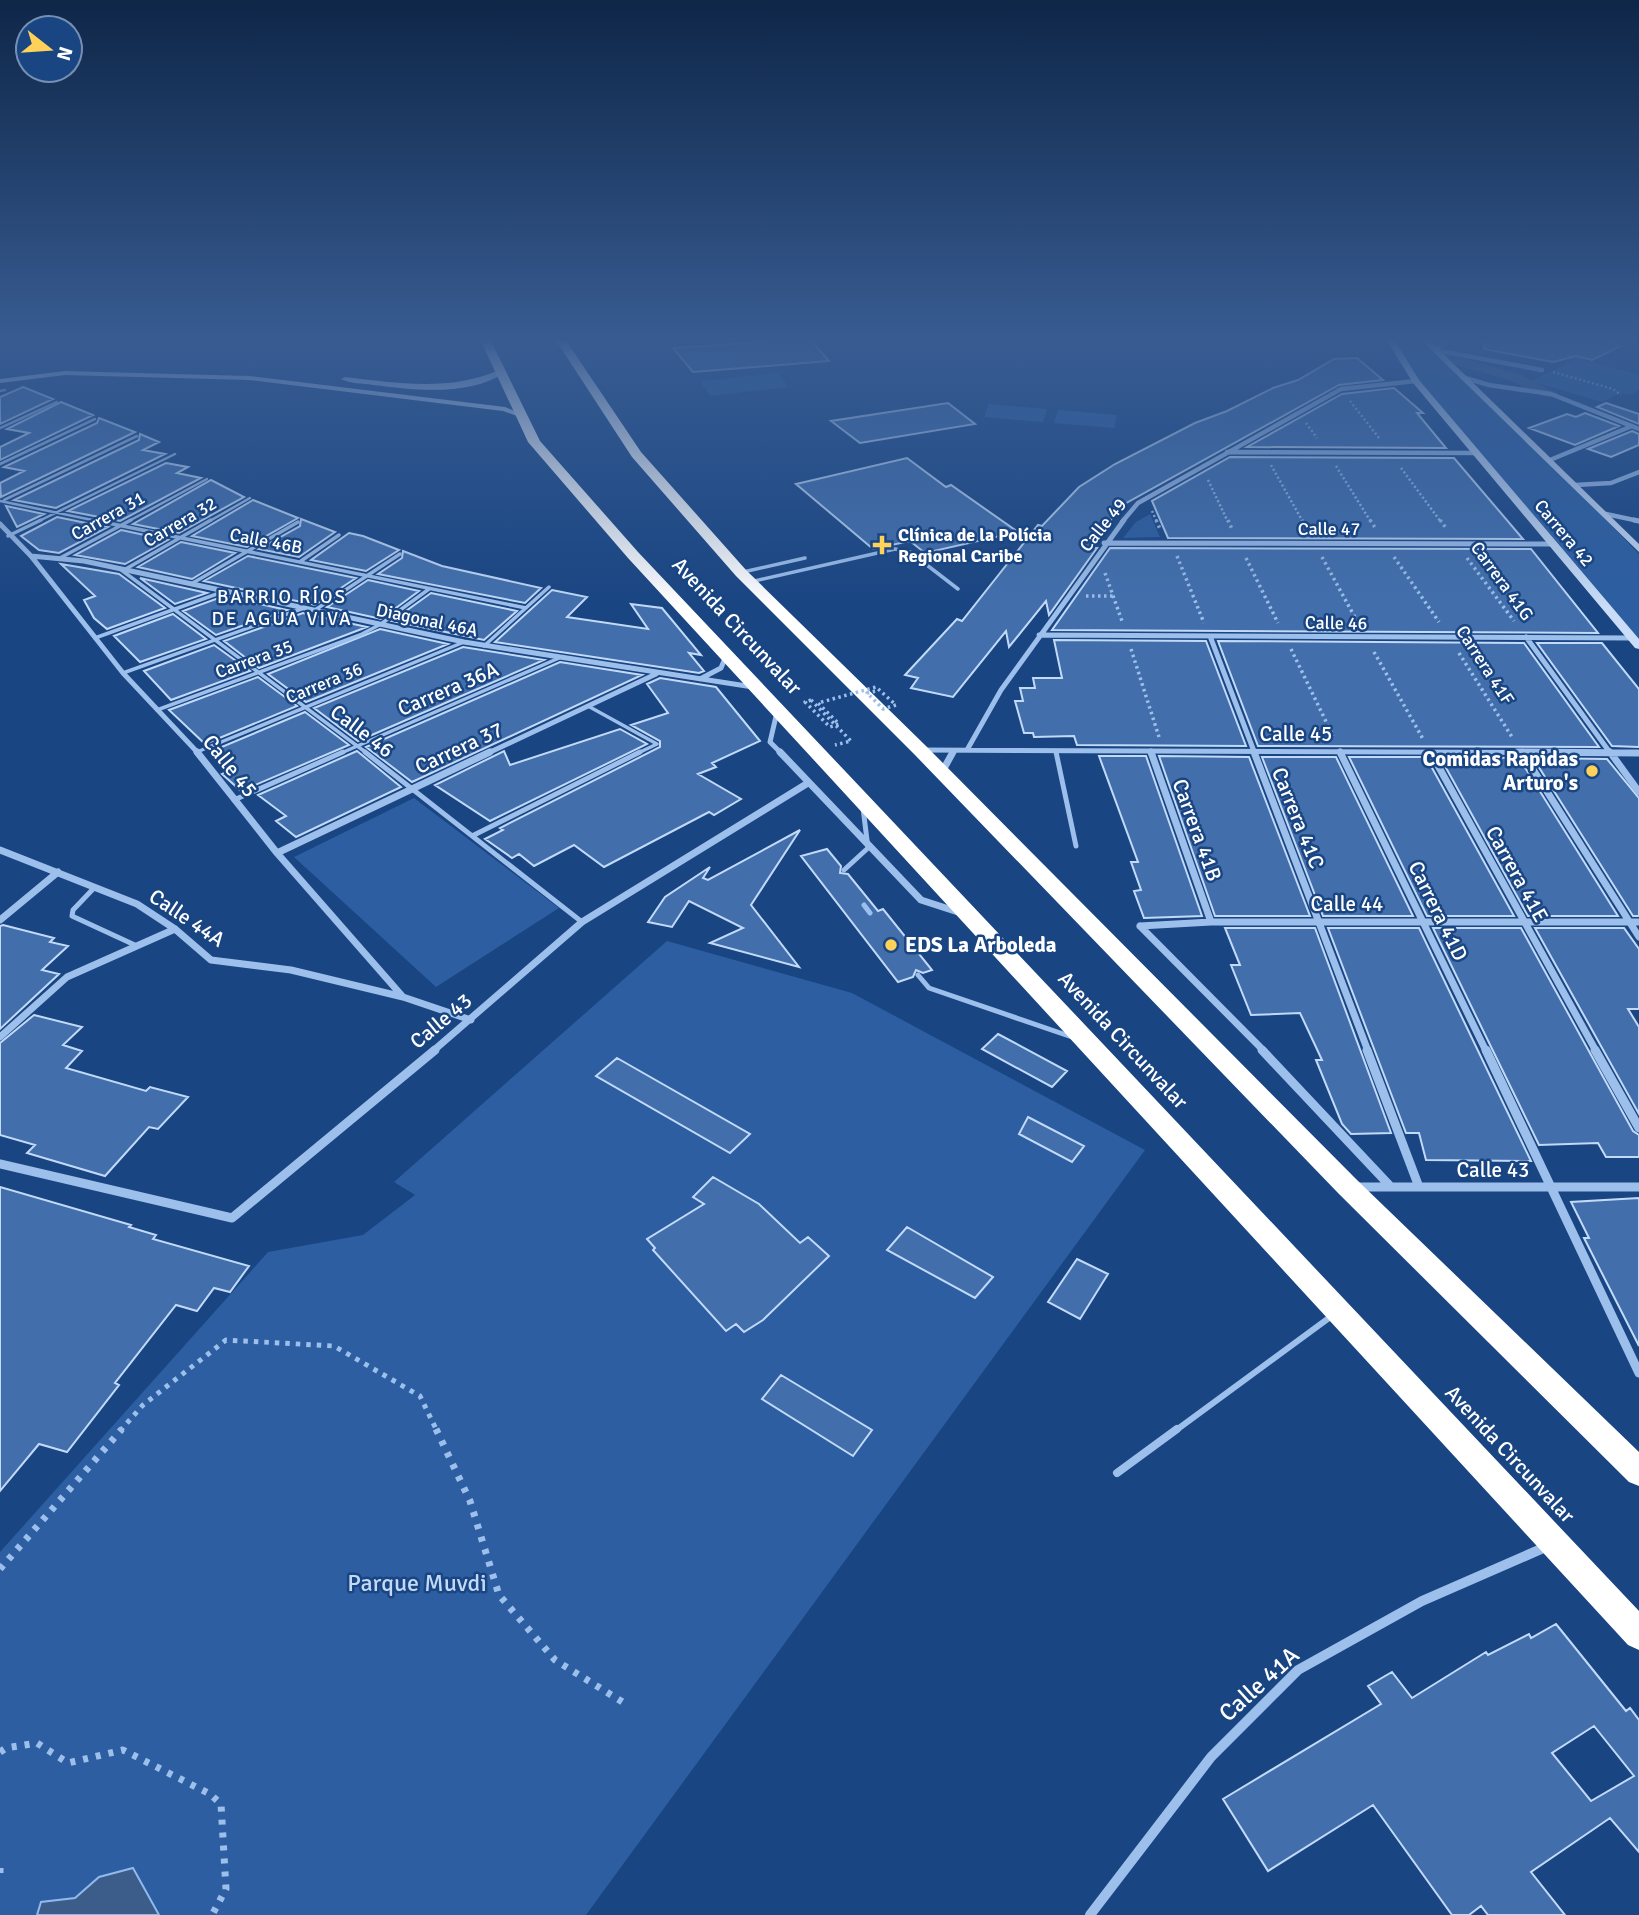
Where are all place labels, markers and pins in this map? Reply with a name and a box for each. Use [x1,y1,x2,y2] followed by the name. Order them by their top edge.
[898,524,1052,567] place label: Clínica de la Polícia Regional Caribe
[872,535,892,555] marker: Clínica de la Polícia Regional Caribe
[1423,746,1578,796] place label: Comidas Rapidas Arturo's
[1584,763,1600,779] marker: Comidas Rapidas Arturo's
[905,932,1057,958] place label: EDS La Arboleda
[883,937,899,953] marker: EDS La Arboleda

